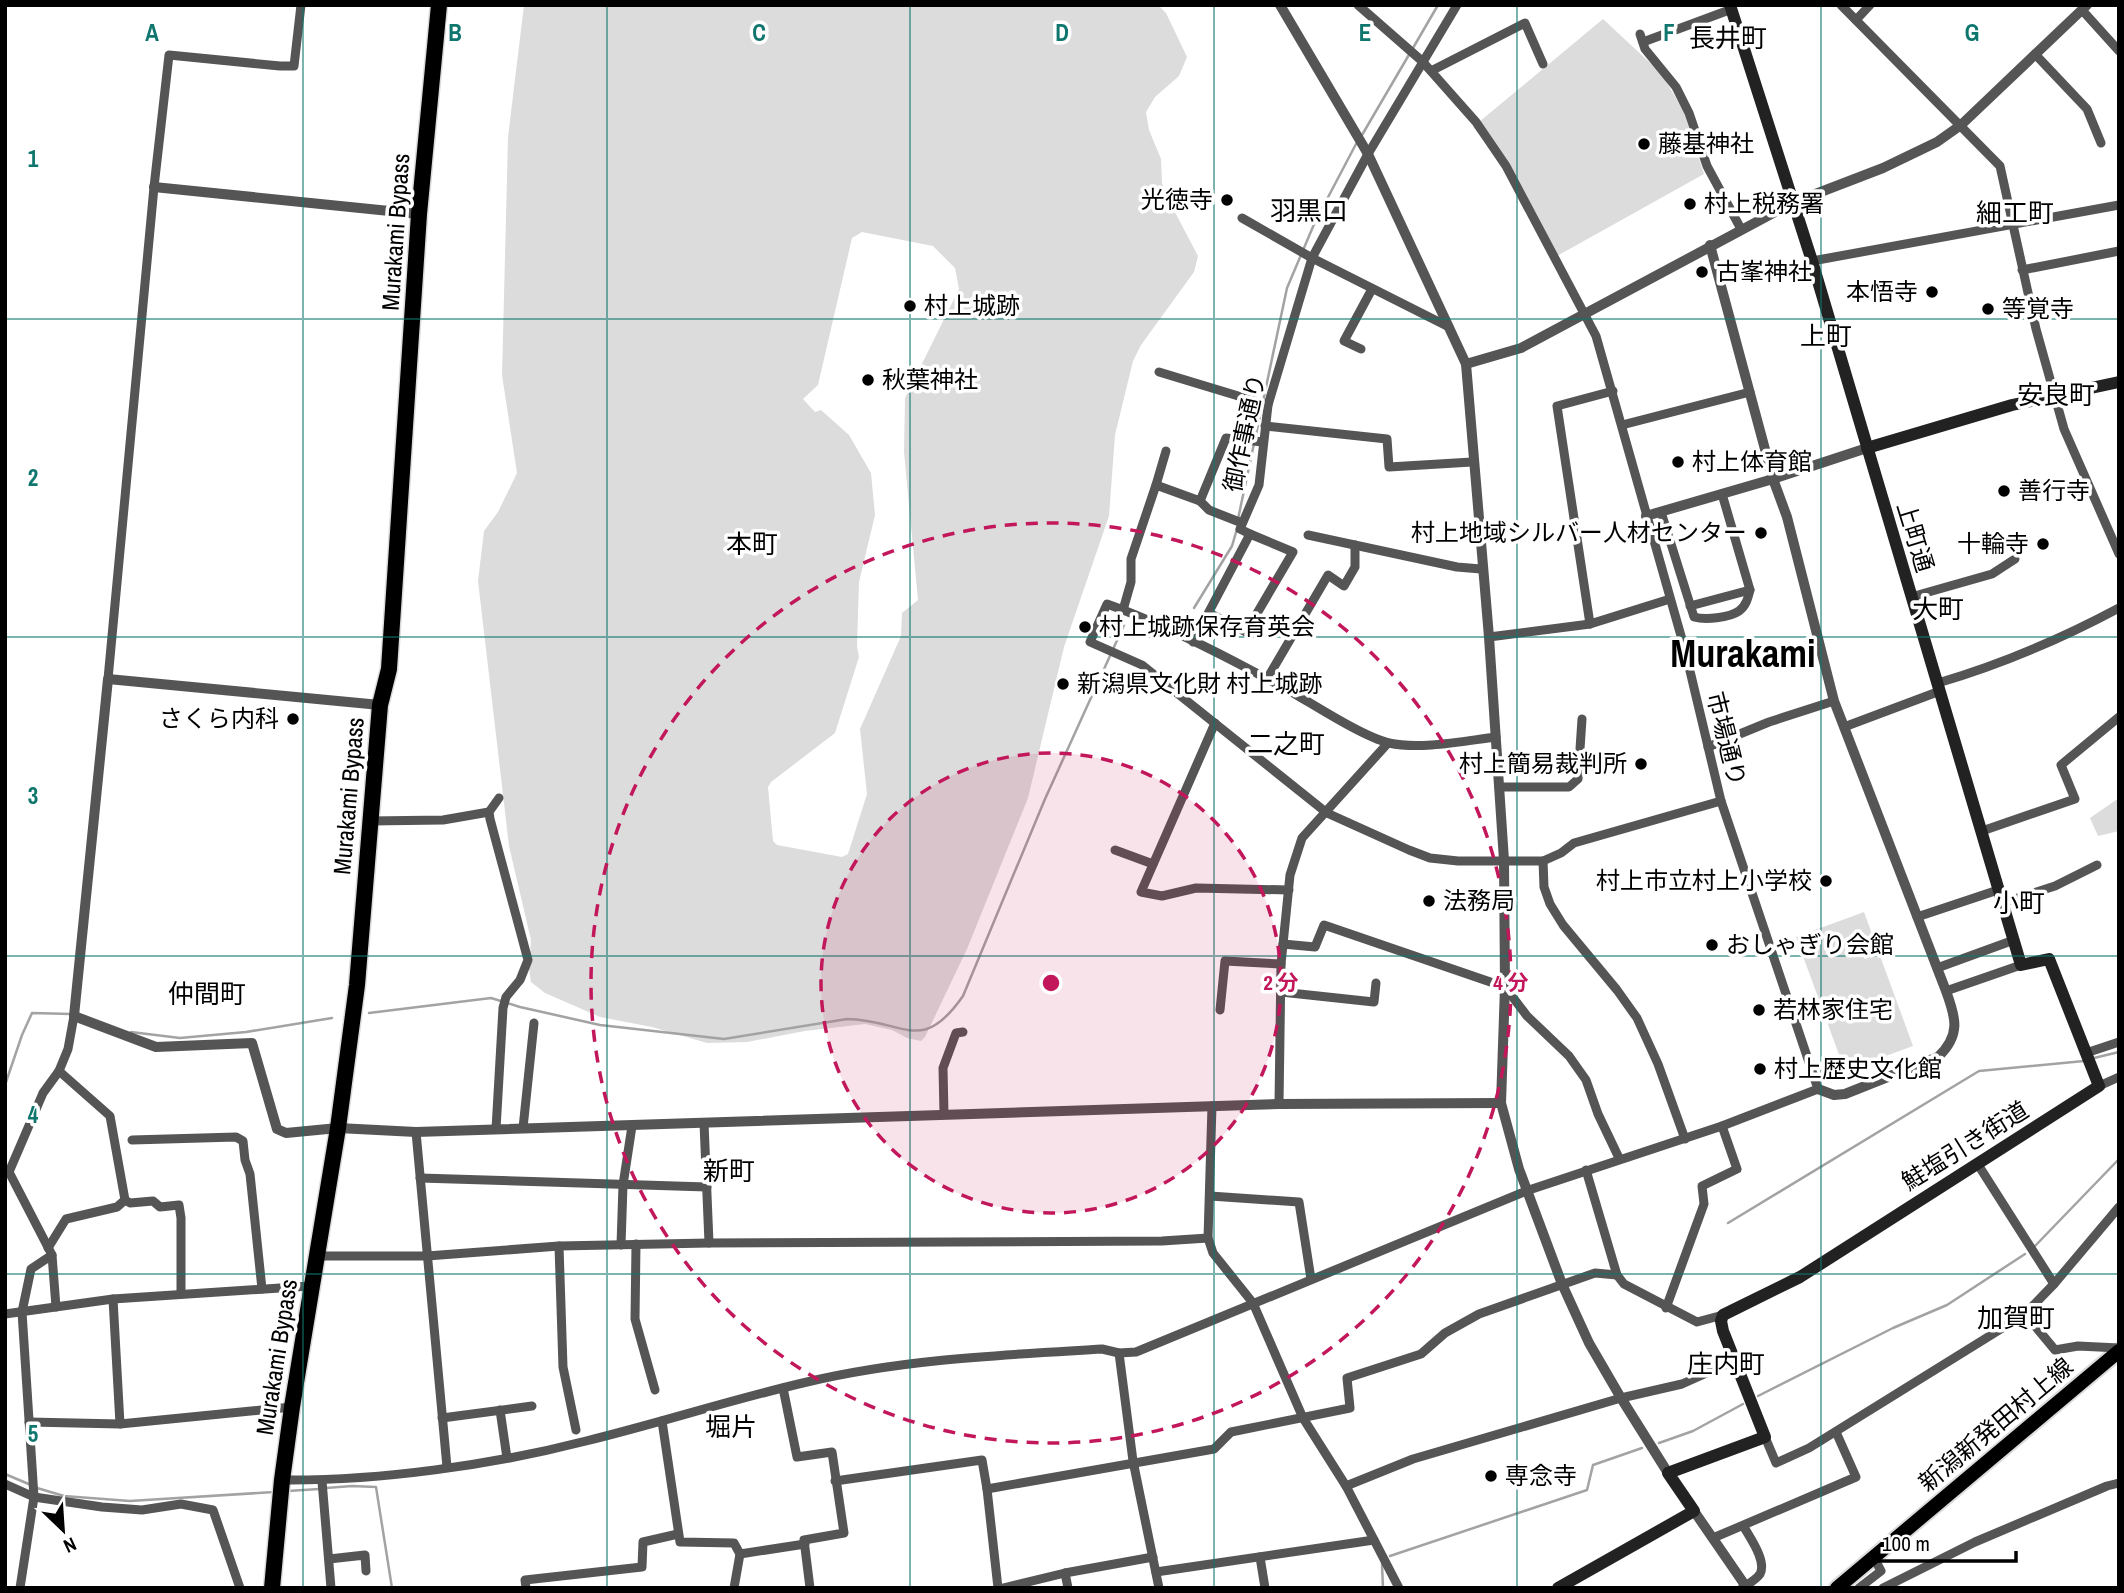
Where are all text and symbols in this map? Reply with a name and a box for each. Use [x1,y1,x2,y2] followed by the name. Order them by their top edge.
[145,17,159,48] text: A
[448,17,462,48] text: B
[752,17,766,48] text: C
[1055,17,1069,48] text: D
[1359,17,1371,48] text: E
[1663,17,1675,48] text: F
[1965,17,1979,48] text: G
[1689,20,1767,55] district label: 長井町
[1658,127,1754,159] place label: 藤基神社
[1636,136,1652,152] marker: 藤基神社
[28,143,39,174] text: 1
[374,152,416,312] street label: Murakami Bypass
[1141,183,1213,215] place label: 光徳寺
[1704,187,1824,219] place label: 村上税務署
[1219,192,1235,208] marker: 光徳寺
[1270,193,1348,228] district label: 羽黒口
[1976,195,2054,230] district label: 細工町
[1682,196,1698,212] marker: 村上税務署
[1716,255,1812,287] place label: 古峯神社
[1694,264,1710,280] marker: 古峯神社
[1846,275,1918,307] place label: 本悟寺
[1924,284,1940,300] marker: 本悟寺
[924,289,1020,321] place label: 村上城跡
[2002,292,2074,324] place label: 等覚寺
[902,298,918,314] marker: 村上城跡
[1980,301,1996,317] marker: 等覚寺
[1800,318,1852,353] district label: 上町
[882,363,978,395] place label: 秋葉神社
[1216,371,1272,495] street label: 御作事通り
[860,372,876,388] marker: 秋葉神社
[2017,377,2095,412] district label: 安良町
[1692,445,1812,477] place label: 村上体育館
[1670,454,1686,470] marker: 村上体育館
[28,462,38,493] text: 2
[2018,474,2090,506] place label: 善行寺
[1996,483,2012,499] marker: 善行寺
[1890,498,1942,576] street label: 上町通
[1411,516,1747,548] place label: 村上地域シルバー人材センター
[1753,525,1769,541] marker: 村上地域シルバー人材センター
[726,526,778,561] district label: 本町
[1957,527,2029,559] place label: 十輪寺
[2035,536,2051,552] marker: 十輪寺
[1912,591,1964,626] district label: 大町
[1099,610,1315,642] place label: 村上城跡保存育英会
[1077,619,1093,635] marker: 村上城跡保存育英会
[1670,628,1816,679] district label: Murakami
[1077,667,1322,699] place label: 新潟県文化財 村上城跡
[1055,676,1071,692] marker: 新潟県文化財 村上城跡
[1700,688,1754,789] street label: 市場通り
[159,702,279,734] place label: さくら内科
[285,711,301,727] marker: さくら内科
[325,716,371,876] street label: Murakami Bypass
[1247,726,1325,761] district label: 二之町
[1459,747,1627,779] place label: 村上簡易裁判所
[1633,756,1649,772] marker: 村上簡易裁判所
[28,780,38,811] text: 3
[1596,864,1812,896] place label: 村上市立村上小学校
[1818,873,1834,889] marker: 村上市立村上小学校
[1443,884,1515,916] place label: 法務局
[1993,885,2045,920] district label: 小町
[1421,893,1437,909] marker: 法務局
[1726,928,1894,960] place label: おしゃぎり会館
[1704,937,1720,953] marker: おしゃぎり会館
[1263,968,1299,997] text: 2 分
[1493,968,1529,997] text: 4 分
[1039,971,1063,995] centre of rings
[168,976,246,1011] district label: 仲間町
[1773,993,1893,1025] place label: 若林家住宅
[1751,1002,1767,1018] marker: 若林家住宅
[1774,1052,1942,1084] place label: 村上歴史文化館
[1752,1061,1768,1077] marker: 村上歴史文化館
[1895,1093,2034,1197] street label: 鮭塩引き街道
[28,1099,39,1130] text: 4
[703,1153,755,1188] district label: 新町
[248,1277,304,1437] street label: Murakami Bypass
[1977,1300,2055,1335] district label: 加賀町
[1687,1346,1765,1381] district label: 庄内町
[1912,1350,2079,1498] street label: 新潟新発田村上線
[705,1409,757,1444] district label: 堀片
[28,1418,38,1449] text: 5
[1505,1459,1577,1491] place label: 専念寺
[1483,1468,1499,1484] marker: 専念寺
[28,1495,98,1565] north arrow
[1872,1520,2016,1564] scale bar
[1882,1529,1930,1558] text: 100 m
[60,1531,81,1560] text: N

